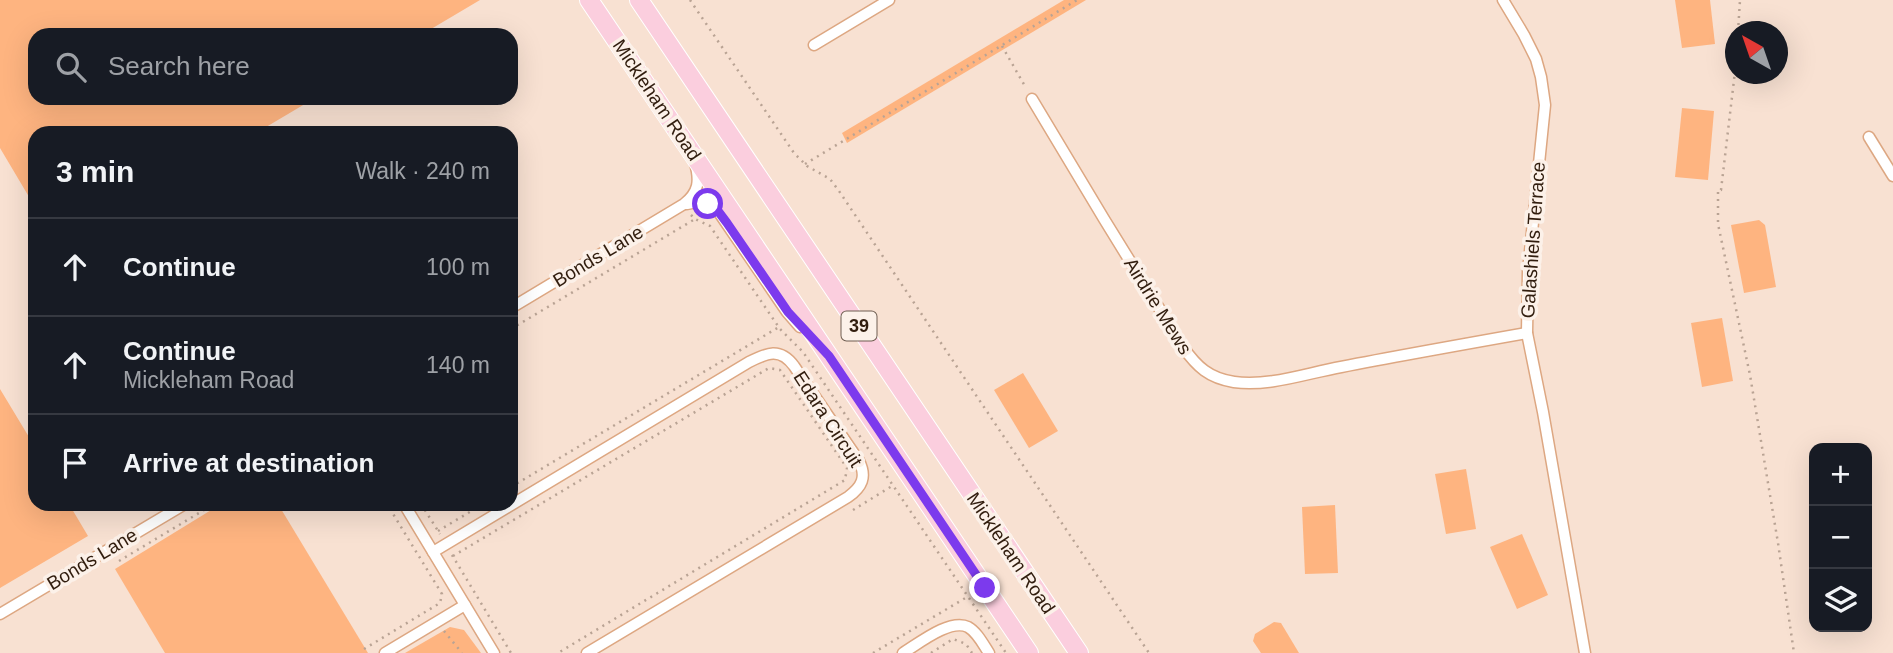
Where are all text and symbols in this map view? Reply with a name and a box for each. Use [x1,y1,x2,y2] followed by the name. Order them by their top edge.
[1725,21,1788,84] north arrow
[28,28,518,105] search box
[609,35,705,165] street label: Mickleham Road
[52,48,90,86] icon: search
[108,51,250,81] text: Search here
[56,155,134,188] text: 3 min
[355,158,490,184] text: Walk · 240 m
[1517,161,1549,319] street label: Galashiels Terrace
[692,188,723,219] route start
[549,221,647,291] street label: Bonds Lane
[56,248,94,286] icon: ahead
[123,252,236,282] text: Continue
[426,254,490,280] text: 100 m
[1120,254,1196,358] street label: Airdrie Mews
[842,312,876,340] road number: 39
[123,336,236,366] text: Continue
[56,346,94,384] icon: ahead
[426,352,490,378] text: 140 m
[123,367,294,393] text: Mickleham Road
[789,367,867,471] street label: Edara Circuit
[1809,443,1872,632] map controls
[1809,443,1872,506] button: +
[56,444,94,482] icon: arrive
[123,448,374,478] text: Arrive at destination
[963,488,1059,618] street label: Mickleham Road
[1809,506,1872,569] button: −
[43,524,141,594] street label: Bonds Lane
[1809,569,1872,632] button: layers
[969,572,1000,603] route end

